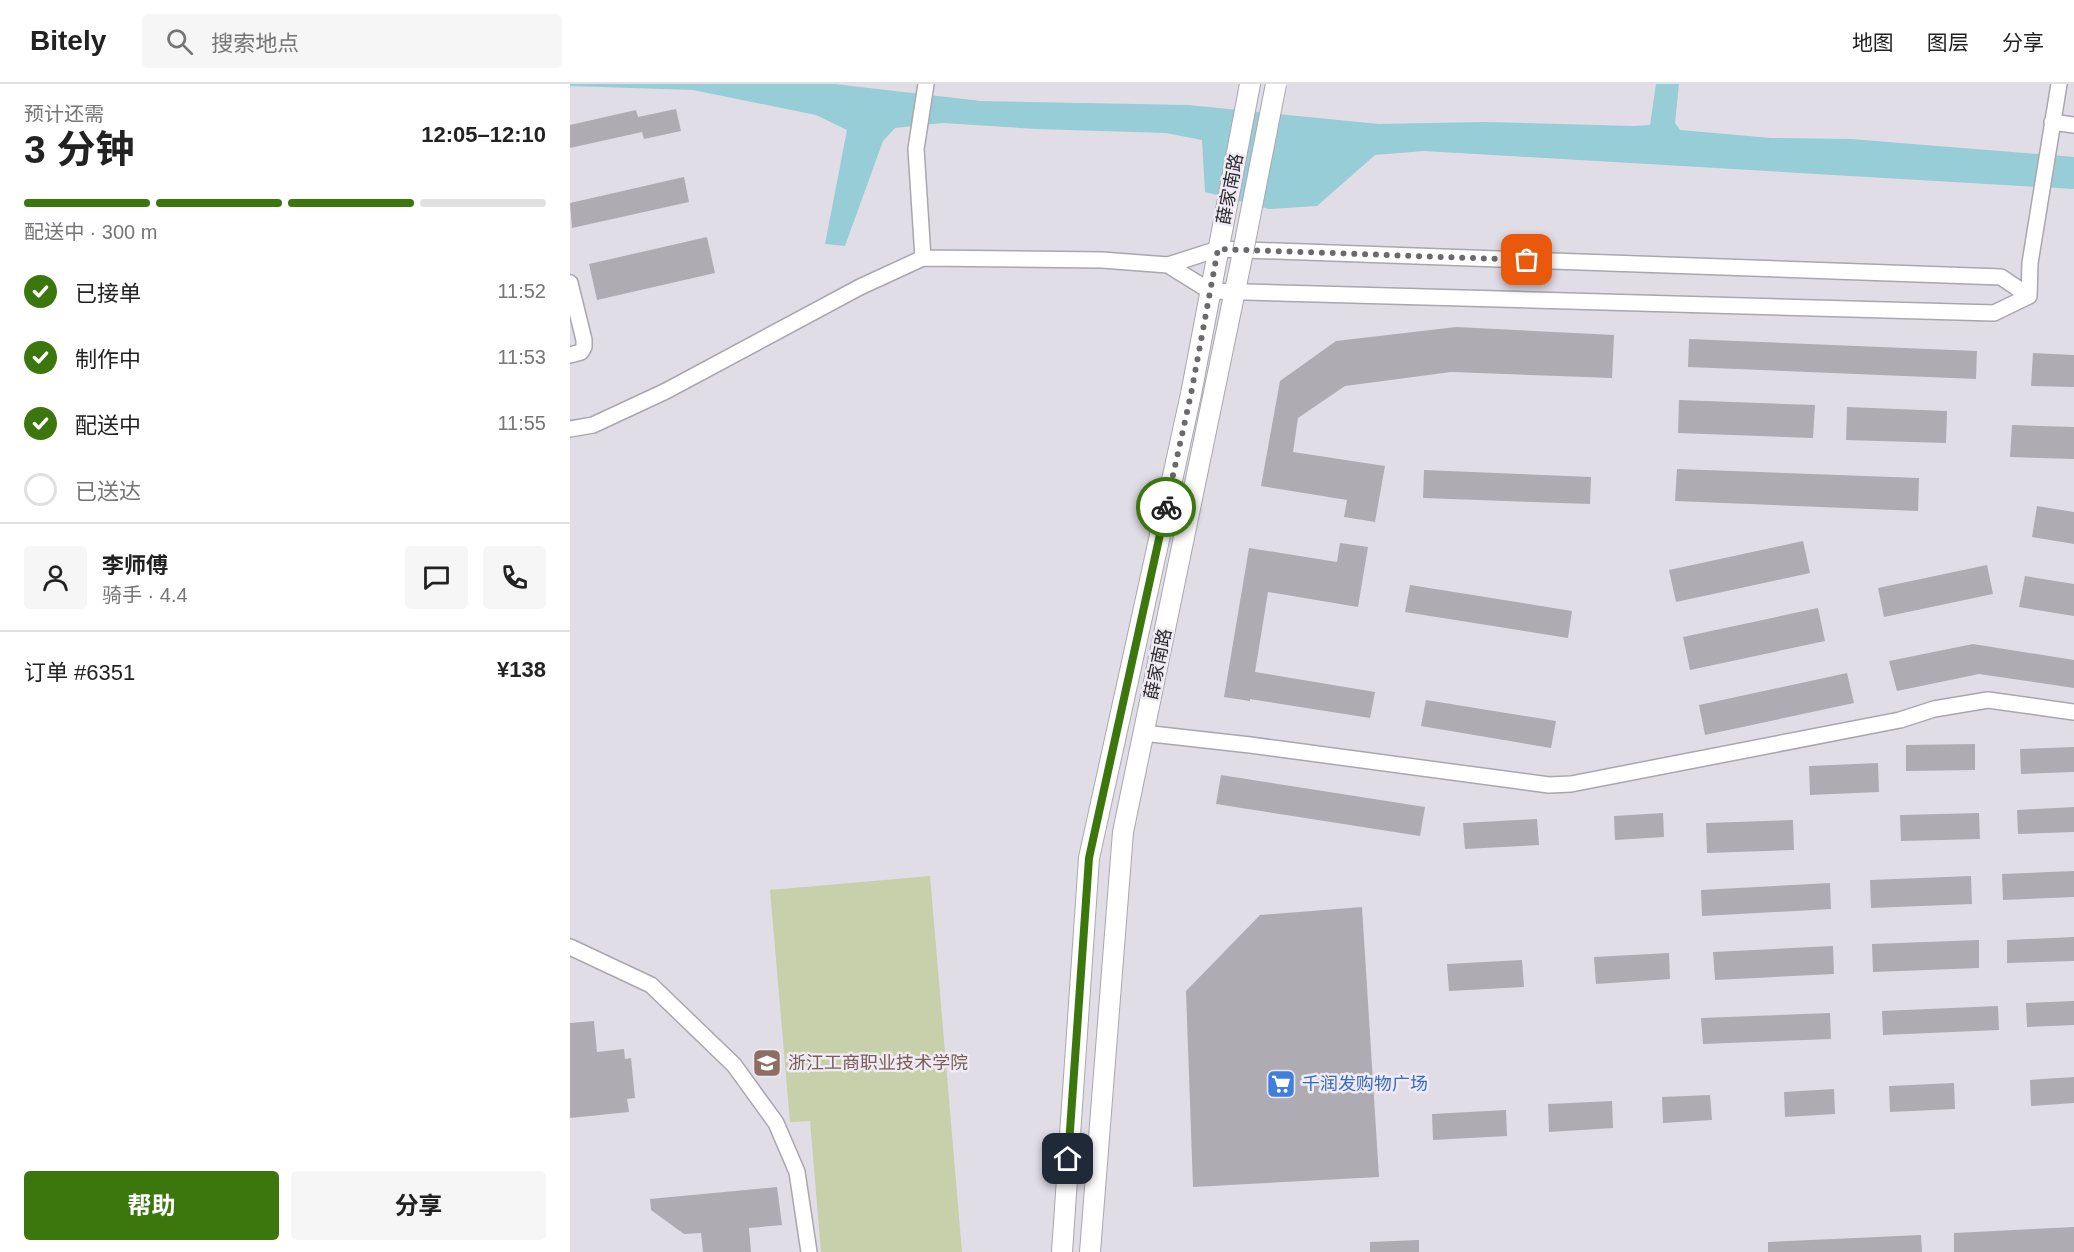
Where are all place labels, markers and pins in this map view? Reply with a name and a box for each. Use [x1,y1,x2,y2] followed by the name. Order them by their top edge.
[1501,234,1552,285] pin
[751,1047,783,1079] school or university icon: 浙江工商职业技术学院
[788,1053,968,1073] place label: 浙江工商职业技术学院
[1265,1068,1297,1100] supermarket icon: 千润发购物广场
[1302,1074,1428,1094] place label: 千润发购物广场
[1042,1133,1093,1184] pin

